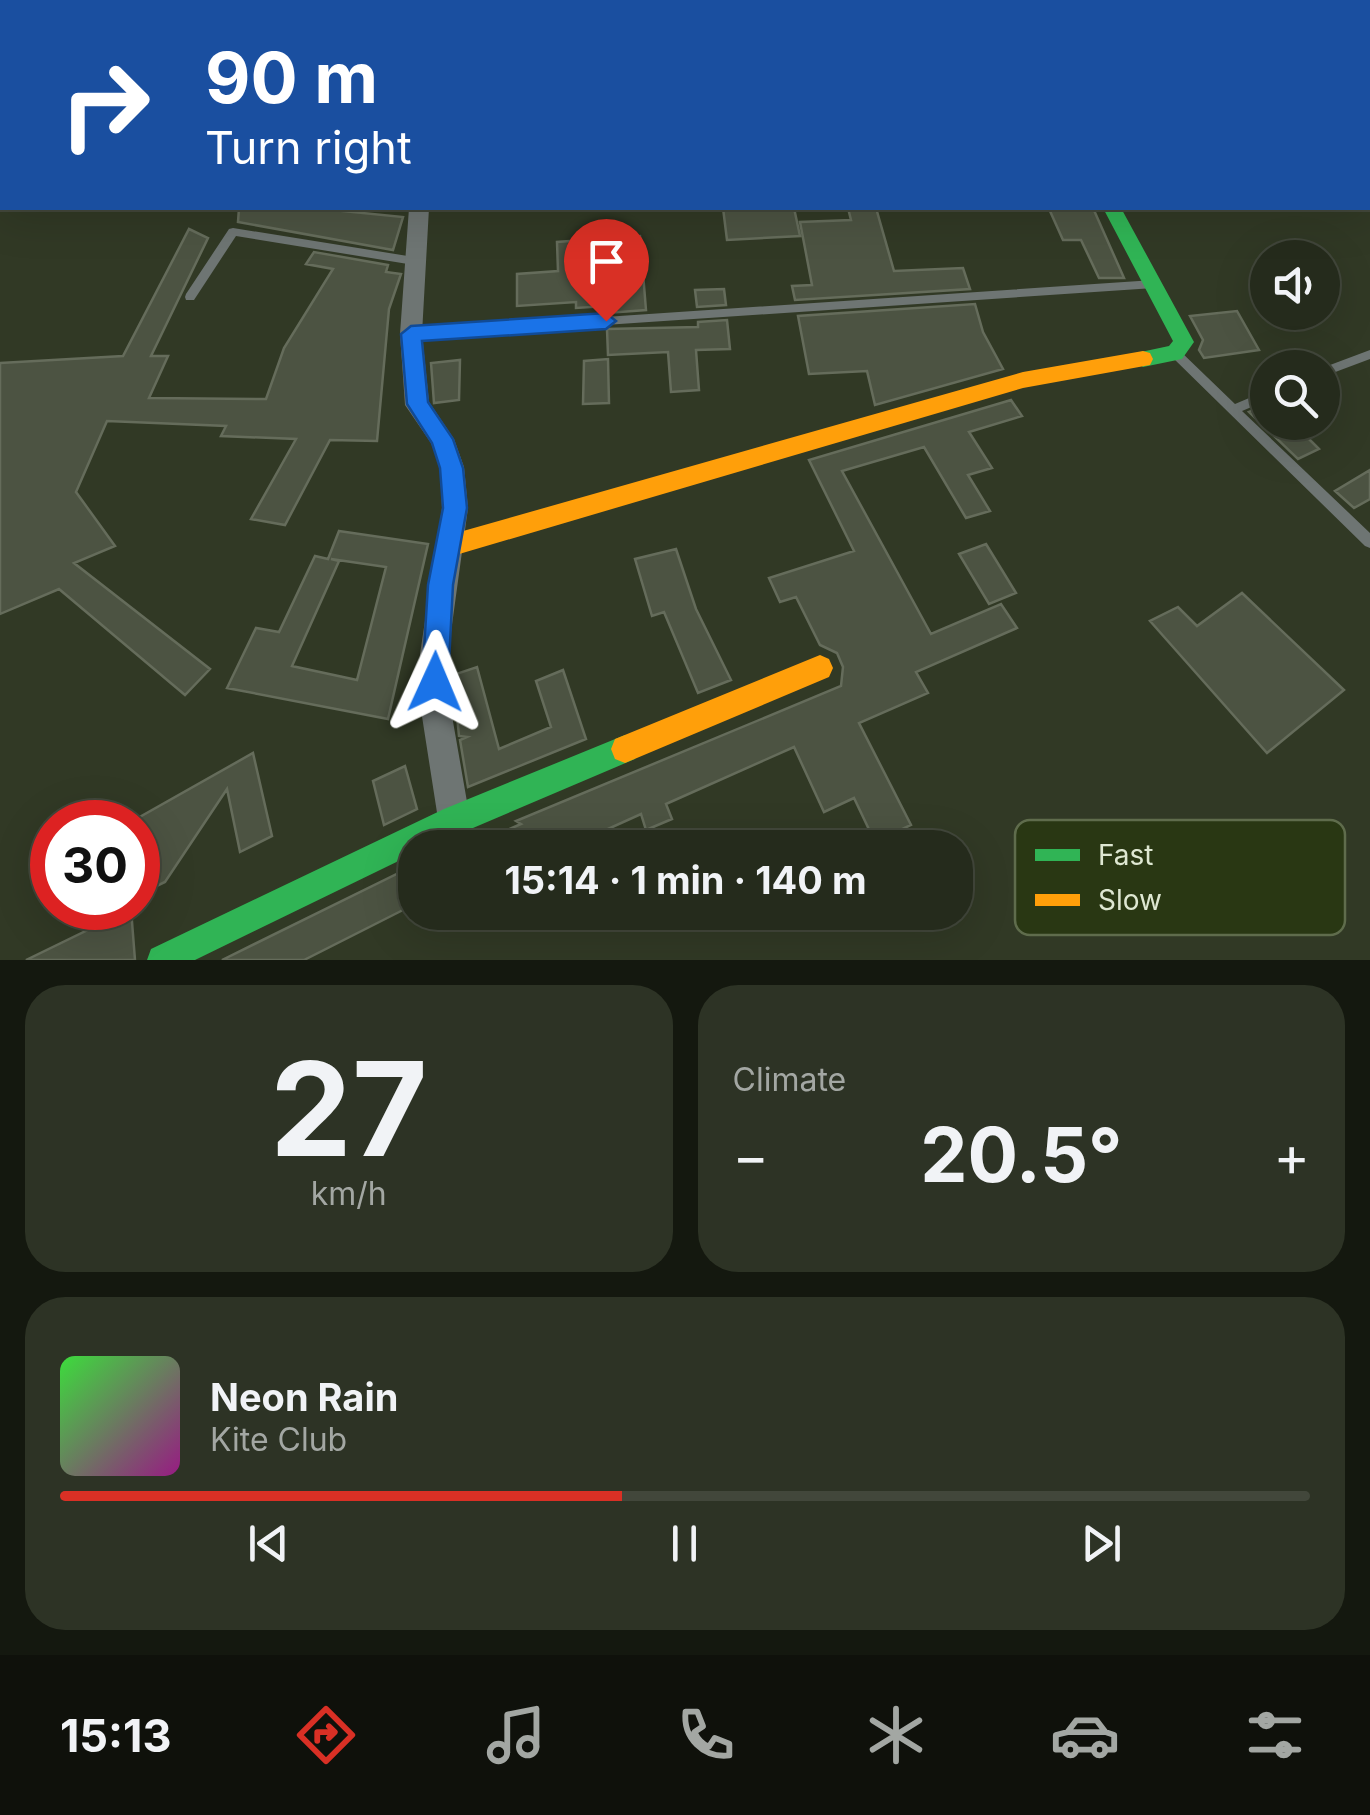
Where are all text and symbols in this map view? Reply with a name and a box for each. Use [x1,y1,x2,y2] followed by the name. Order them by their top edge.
[205,35,378,120] text: 90 m
[40,40,170,170] icon: right
[205,120,412,175] text: Turn right
[564,219,649,322] pin
[579,234,634,289] icon: arrive
[1250,240,1340,440] map controls
[1250,240,1340,330] button: sound
[1250,350,1340,440] button: search
[383,630,487,734] position arrow
[30,800,160,930] speed limit sign: 30
[1015,820,1345,935] legend
[1098,838,1154,872] text: Fast
[504,857,867,903] text: 15:14 · 1 min · 140 m
[1098,883,1162,917] text: Slow
[270,1030,428,1187] text: 27
[733,1060,846,1099] text: Climate
[920,1109,1122,1200] text: 20.5°
[733,1123,769,1189] text: −
[1274,1123,1310,1189] text: +
[311,1174,387,1213] text: km/h
[210,1374,398,1420] text: Neon Rain
[210,1420,347,1459] text: Kite Club
[241,1516,296,1571] icon: previous
[657,1516,712,1571] icon: pause
[1074,1516,1129,1571] icon: next
[291,1700,361,1770] icon: directions
[481,1700,551,1770] icon: music
[671,1700,741,1770] icon: phone
[861,1700,931,1770] icon: climate
[1050,1700,1120,1770] icon: car
[1240,1700,1310,1770] icon: filters
[60,1708,172,1763] text: 15:13

